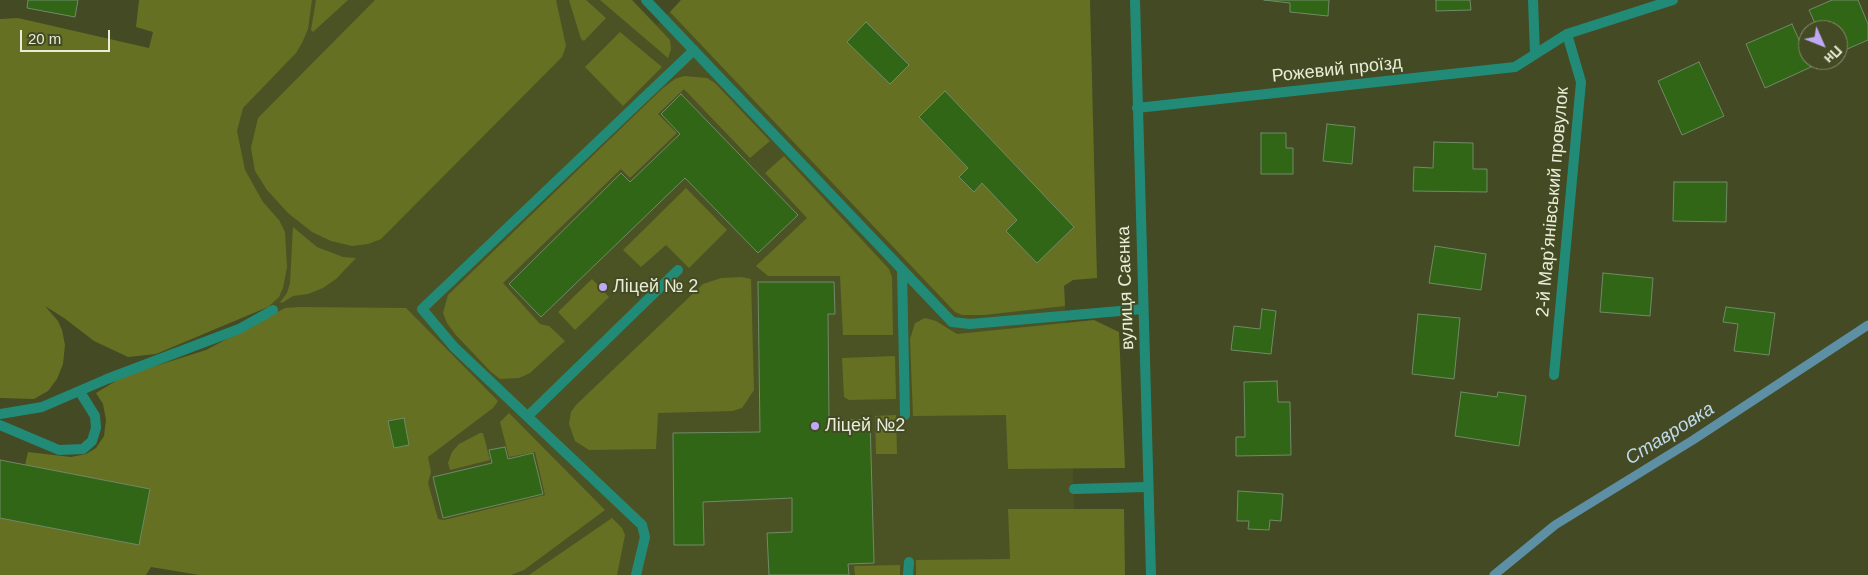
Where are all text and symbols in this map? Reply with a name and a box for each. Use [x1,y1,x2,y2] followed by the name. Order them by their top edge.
[22,20,112,52] scale bar
[1798,20,1848,70] north arrow
[28,30,61,47] text: 20 m
[1821,43,1845,67] text: Пн
[1271,52,1403,88] street label: Рожевий проїзд
[1532,86,1574,318] street label: 2-й Марʼянівський провулок
[1113,226,1139,350] street label: вулиця Саєнка
[613,276,698,298] place label: Ліцей № 2
[597,281,609,293] marker: Ліцей № 2
[1621,398,1719,470] water label: Ставровка
[825,415,905,437] place label: Ліцей №2
[809,420,821,432] marker: Ліцей №2

